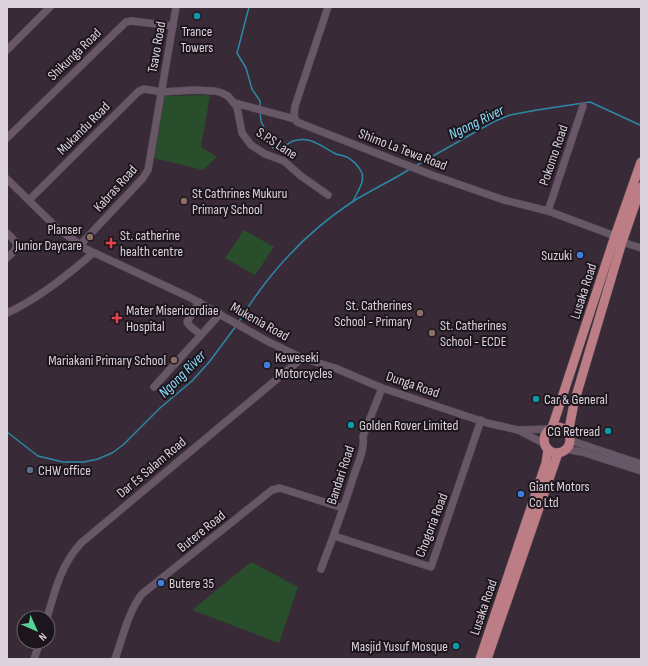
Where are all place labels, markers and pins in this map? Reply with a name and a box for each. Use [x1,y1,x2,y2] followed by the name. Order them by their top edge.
[192,11,202,21] marker: Trance Towers
[181,23,213,56] place label: Trance Towers
[192,185,288,218] place label: St Cathrines Mukuru Primary School
[179,196,189,206] marker: St Cathrines Mukuru Primary School
[14,221,82,254] place label: Planser Junior Daycare
[120,227,183,260] place label: St. catherine health centre
[85,232,95,242] marker: Planser Junior Daycare
[105,237,117,249] marker: St. catherine health centre
[541,247,572,264] place label: Suzuki
[575,250,585,260] marker: Suzuki
[334,297,413,330] place label: St. Catherines School - Primary
[126,302,219,335] place label: Mater Misericordiae Hospital
[415,308,425,318] marker: St. Catherines School - Primary
[111,312,123,324] marker: Mater Misericordiae Hospital
[440,317,507,350] place label: St. Catherines School - ECDE
[427,328,437,338] marker: St. Catherines School - ECDE
[275,349,333,382] place label: Keweseki Motorcycles
[48,352,166,369] place label: Mariakani Primary School
[169,355,179,365] marker: Mariakani Primary School
[262,360,272,370] marker: Keweseki Motorcycles
[544,391,608,408] place label: Car & General
[531,394,541,404] marker: Car & General
[359,417,458,434] place label: Golden Rover Limited
[346,420,356,430] marker: Golden Rover Limited
[547,423,600,440] place label: CG Retread
[603,426,613,436] marker: CG Retread
[38,462,91,479] place label: CHW office
[25,465,35,475] marker: CHW office
[529,478,590,511] place label: Giant Motors Co Ltd
[516,489,526,499] marker: Giant Motors Co Ltd
[169,575,214,592] place label: Butere 35
[156,578,166,588] marker: Butere 35
[351,638,448,655] place label: Masjid Yusuf Mosque
[451,641,461,651] marker: Masjid Yusuf Mosque

